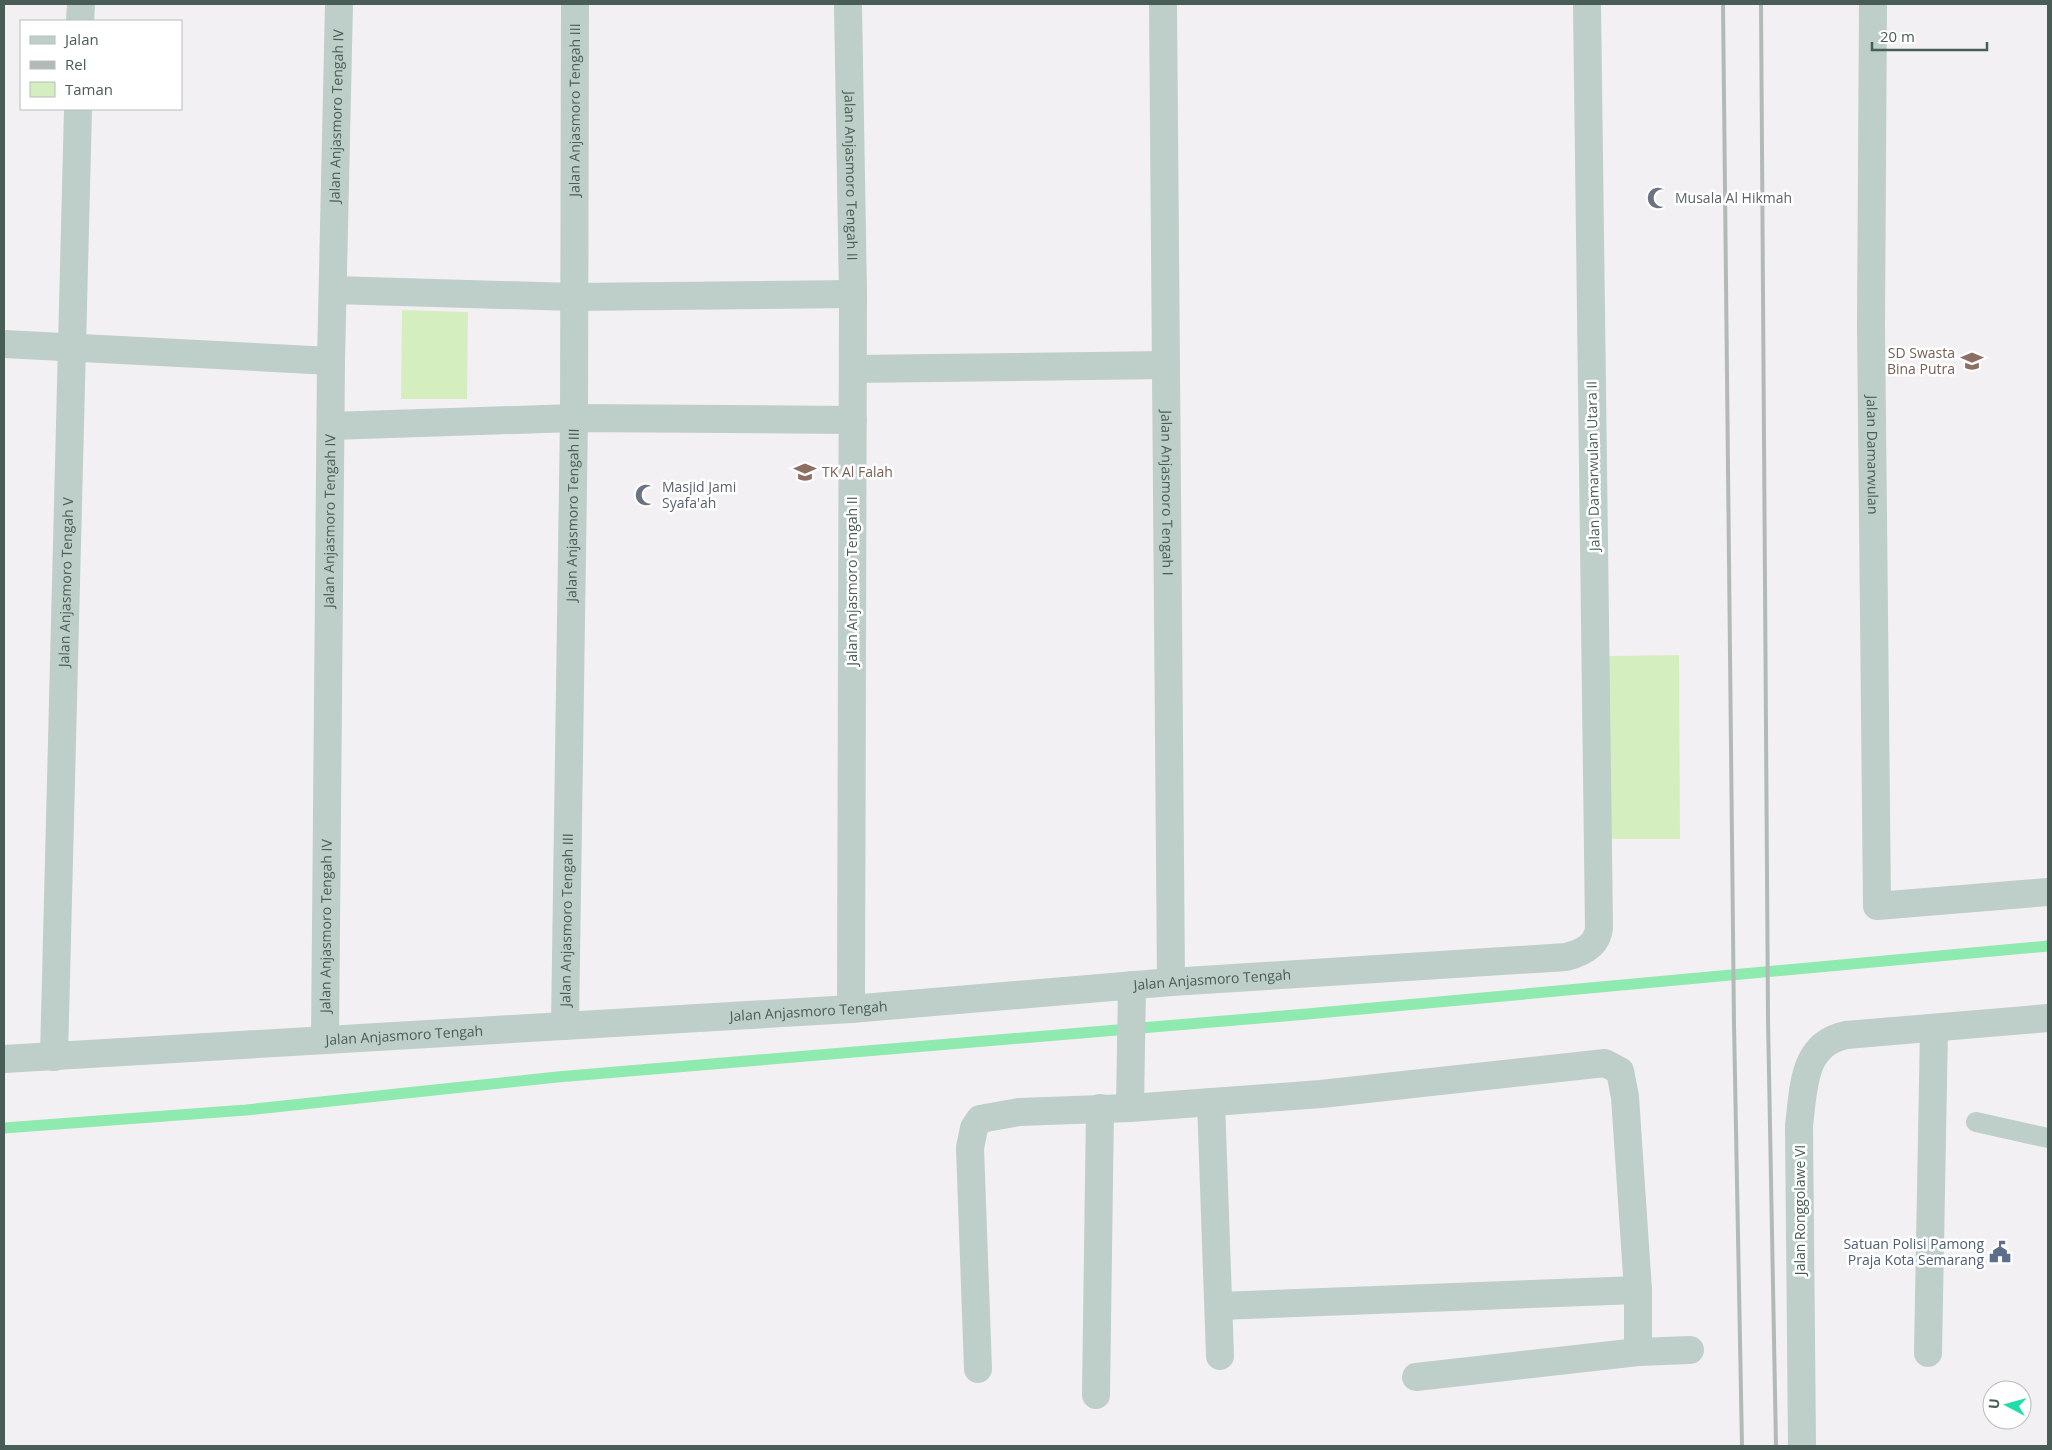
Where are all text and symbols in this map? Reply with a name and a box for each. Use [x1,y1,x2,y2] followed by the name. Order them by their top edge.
[20,20,182,110] legend
[1872,20,1987,52] scale bar
[565,23,584,199] street label: Jalan Anjasmoro Tengah III
[1880,26,1915,46] text: 20 m
[324,28,347,205] street label: Jalan Anjasmoro Tengah IV
[63,29,99,49] text: Jalan
[65,54,86,74] text: Rel
[65,79,113,99] text: Taman
[840,89,862,261] street label: Jalan Anjasmoro Tengah II
[1645,185,1671,211] mosque icon: Musala Al Hikmah
[1675,188,1792,207] place label: Musala Al Hikmah
[1887,343,1955,378] place label: SD Swasta Bina Putra
[1959,348,1985,374] school or university icon: SD Swasta Bina Putra
[1582,381,1604,553] street label: Jalan Damarwulan Utara II
[1863,393,1883,515] street label: Jalan Damarwulan
[1157,408,1178,576] street label: Jalan Anjasmoro Tengah I
[561,428,583,604] street label: Jalan Anjasmoro Tengah III
[319,433,339,610] street label: Jalan Anjasmoro Tengah IV
[792,459,818,485] school or university icon: TK Al Falah
[822,462,893,481] place label: TK Al Falah
[662,477,736,512] place label: Masjid Jami Syafa'ah
[633,482,659,508] mosque icon: Masjid Jami Syafa'ah
[54,496,77,669] street label: Jalan Anjasmoro Tengah V
[842,496,861,668] street label: Jalan Anjasmoro Tengah II
[555,833,577,1009] street label: Jalan Anjasmoro Tengah III
[315,838,336,1015] street label: Jalan Anjasmoro Tengah IV
[1131,964,1292,994] street label: Jalan Anjasmoro Tengah
[727,996,888,1025] street label: Jalan Anjasmoro Tengah
[323,1021,484,1049] street label: Jalan Anjasmoro Tengah
[1790,1145,1809,1277] street label: Jalan Ronggolawe VI
[1843,1234,1984,1269] place label: Satuan Polisi Pamong Praja Kota Semarang
[1987,1239,2013,1265] public building icon: Satuan Polisi Pamong Praja Kota Semarang
[1982,1380,2032,1430] north arrow
[1984,1397,2004,1410] text: U

